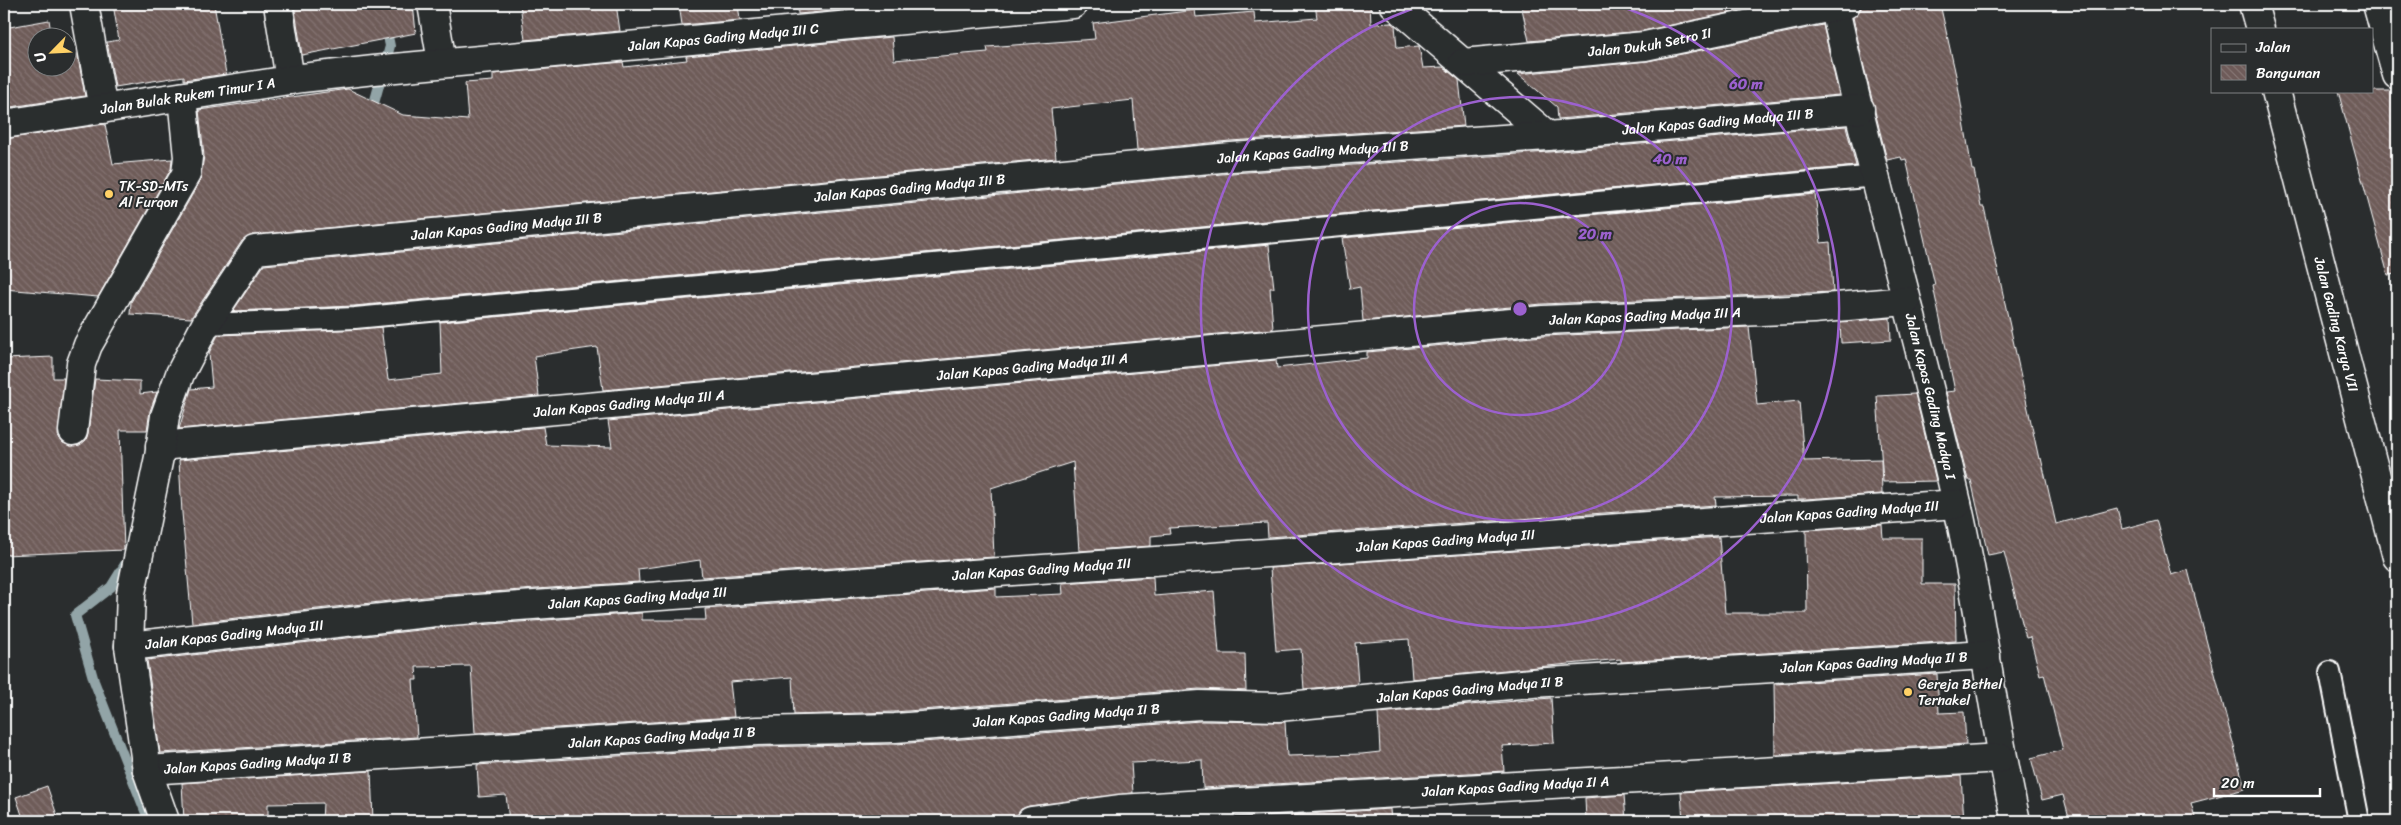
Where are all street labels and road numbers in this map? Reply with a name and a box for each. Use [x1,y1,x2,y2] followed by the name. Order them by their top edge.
[626,16,820,59] street label: Jalan Kapas Gading Madya III C
[1586,20,1714,64] street label: Jalan Dukuh Setro II
[98,70,277,122] street label: Jalan Bulak Rukem Timur I A
[1620,101,1815,142] street label: Jalan Kapas Gading Madya III B
[1215,133,1410,171] street label: Jalan Kapas Gading Madya III B
[812,166,1006,209] street label: Jalan Kapas Gading Madya III B
[409,204,603,248] street label: Jalan Kapas Gading Madya III B
[2307,253,2366,395] street label: Jalan Gading Karya VII
[1548,299,1742,332] street label: Jalan Kapas Gading Madya III A
[1898,309,1964,483] street label: Jalan Kapas Gading Madya I
[935,345,1129,388] street label: Jalan Kapas Gading Madya III A
[531,382,726,425] street label: Jalan Kapas Gading Madya III A
[1758,493,1940,531] street label: Jalan Kapas Gading Madya III
[1354,521,1536,559] street label: Jalan Kapas Gading Madya III
[950,550,1133,588] street label: Jalan Kapas Gading Madya III
[546,579,729,617] street label: Jalan Kapas Gading Madya III
[143,612,325,657] street label: Jalan Kapas Gading Madya III
[1779,644,1968,680] street label: Jalan Kapas Gading Madya II B
[1375,669,1564,710] street label: Jalan Kapas Gading Madya II B
[971,696,1161,735] street label: Jalan Kapas Gading Madya II B
[567,719,756,756] street label: Jalan Kapas Gading Madya II B
[163,744,352,781] street label: Jalan Kapas Gading Madya II B
[1420,768,1610,804] street label: Jalan Kapas Gading Madya II A

